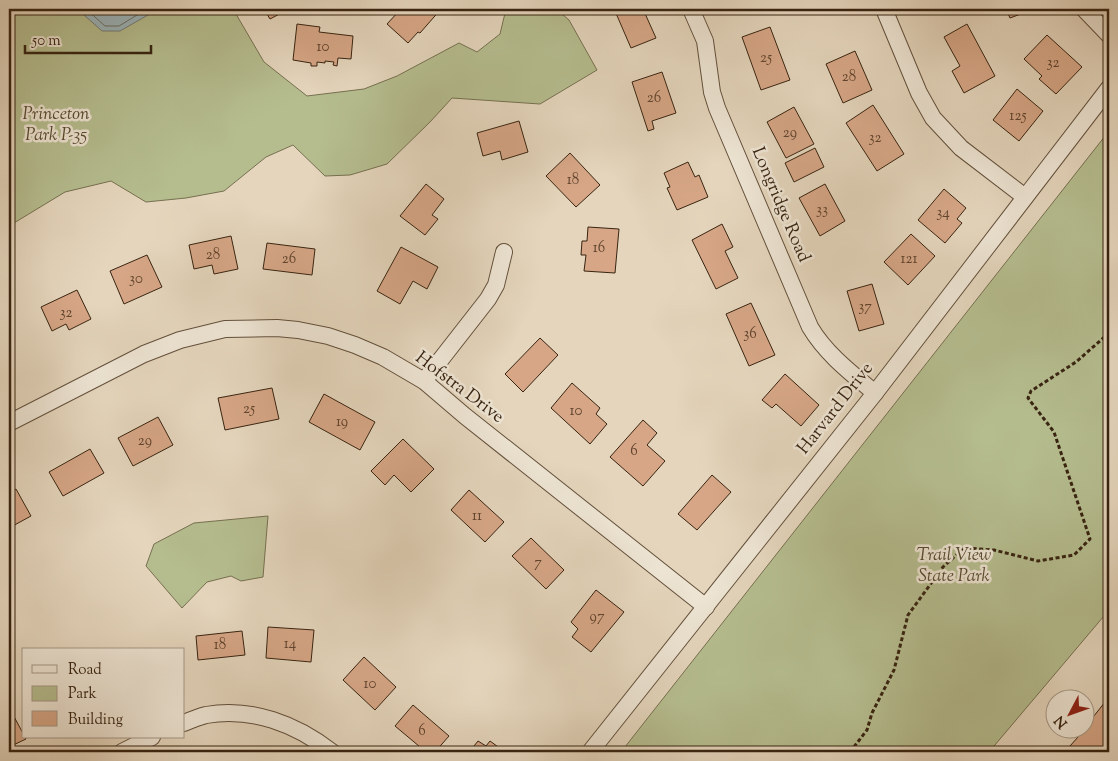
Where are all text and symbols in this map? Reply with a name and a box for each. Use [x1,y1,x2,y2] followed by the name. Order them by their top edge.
[25,22,151,54] scale bar
[31,31,61,52] text: 50 m
[317,37,330,58] house number: 10
[760,48,772,69] house number: 25
[1046,53,1060,74] house number: 32
[842,67,856,88] house number: 28
[647,88,661,109] house number: 26
[23,102,90,149] park label: Princeton Park P-35
[1009,106,1027,127] house number: 125
[783,123,797,144] house number: 29
[868,128,882,149] house number: 32
[744,143,816,267] street label: Longridge Road
[567,170,579,191] house number: 18
[816,200,828,221] house number: 33
[936,203,950,224] house number: 34
[593,238,605,259] house number: 16
[206,245,220,266] house number: 28
[282,249,296,270] house number: 26
[900,249,918,270] house number: 121
[129,269,143,290] house number: 30
[858,297,872,318] house number: 37
[59,303,73,324] house number: 32
[743,324,757,345] house number: 36
[409,346,509,430] street label: Hofstra Drive
[792,357,880,461] street label: Harvard Drive
[243,399,255,420] house number: 25
[570,401,583,422] house number: 10
[336,412,348,433] house number: 19
[138,431,152,452] house number: 29
[630,441,638,462] house number: 6
[472,506,482,527] house number: 11
[917,543,991,590] park label: Trail View State Park
[534,553,542,574] house number: 7
[590,607,605,628] house number: 97
[284,634,297,655] house number: 14
[214,635,226,656] house number: 18
[22,648,185,738] legend
[68,660,102,681] text: Road
[364,674,377,695] house number: 10
[68,684,97,705] text: Park
[1046,688,1096,738] north arrow
[68,710,123,731] text: Building
[1050,710,1073,732] text: N
[418,721,426,742] house number: 6

